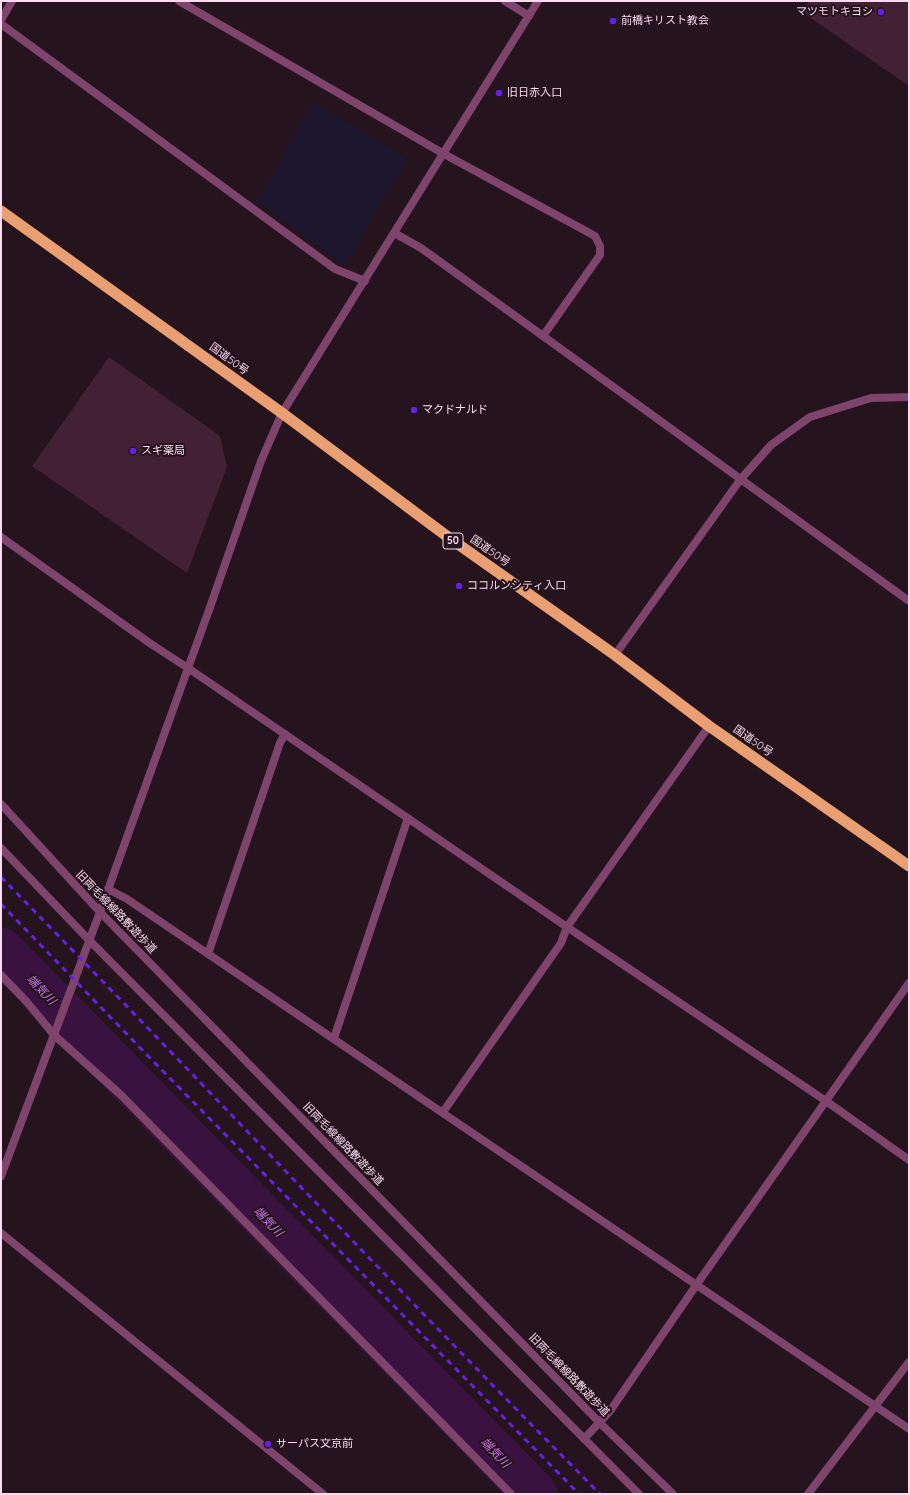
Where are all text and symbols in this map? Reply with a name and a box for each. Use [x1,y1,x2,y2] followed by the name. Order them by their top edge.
[796,5,873,19] place label: マツモトキヨシ
[876,7,886,17] marker: マツモトキヨシ
[621,14,709,28] place label: 前橋キリスト教会
[608,16,618,26] marker: 前橋キリスト教会
[507,86,562,100] place label: 旧日赤入口
[494,88,504,98] marker: 旧日赤入口
[207,340,251,378] street label: 国道50号
[422,403,488,417] place label: マクドナルド
[409,405,419,415] marker: マクドナルド
[141,444,185,458] place label: スギ薬局
[128,446,138,456] marker: スギ薬局
[443,533,463,549] road number: 50
[468,533,512,569] street label: 国道50号
[467,579,566,593] place label: ココルンシティ入口
[454,581,464,591] marker: ココルンシティ入口
[731,723,775,759] street label: 国道50号
[73,868,159,956] street label: 旧両毛線線路敷遊歩道
[23,972,59,1008] water label: 端気川
[300,1100,386,1188] street label: 旧両毛線線路敷遊歩道
[250,1204,286,1240] water label: 端気川
[526,1331,612,1419] street label: 旧両毛線線路敷遊歩道
[477,1435,513,1471] water label: 端気川
[276,1437,353,1451] place label: サーパス文京前
[263,1439,273,1449] marker: サーパス文京前

